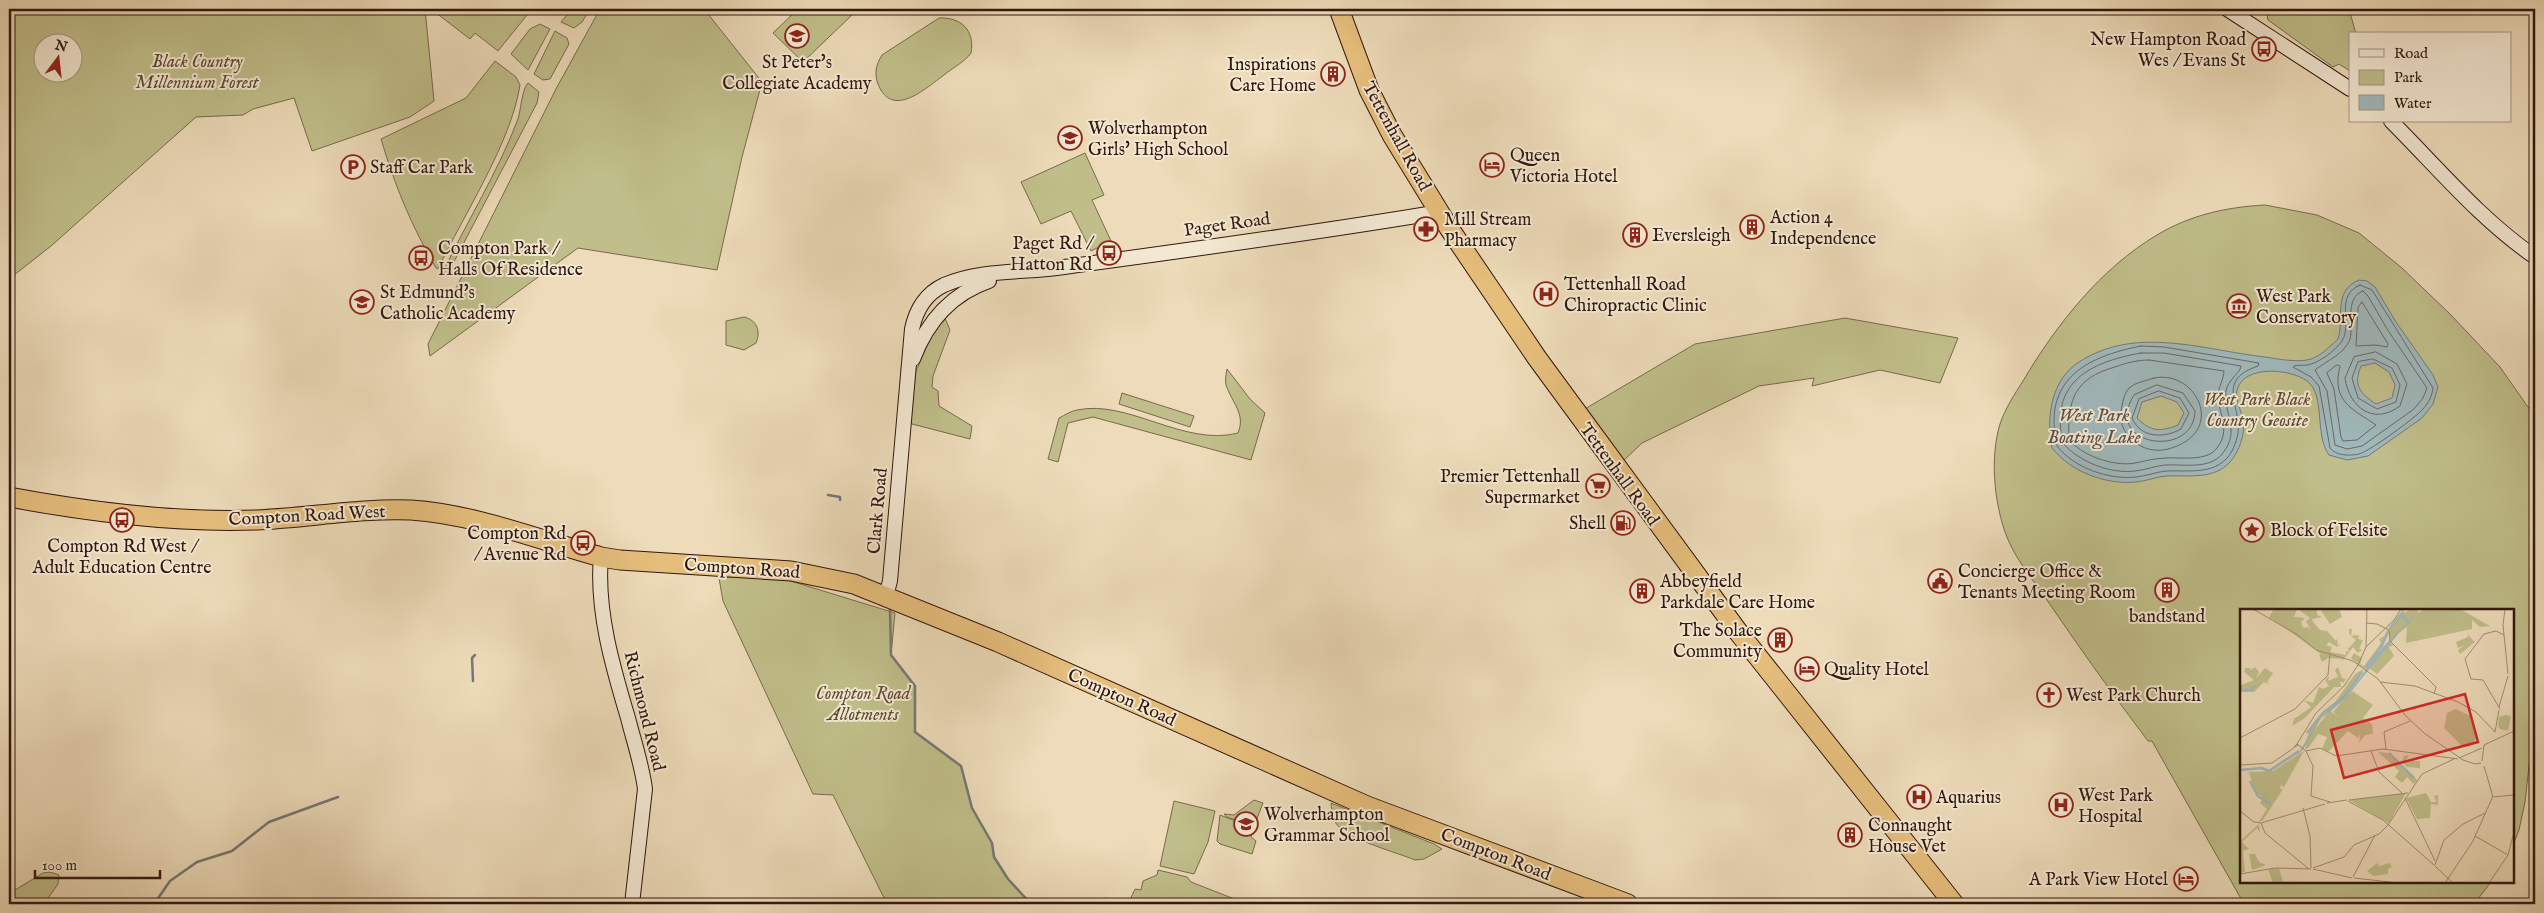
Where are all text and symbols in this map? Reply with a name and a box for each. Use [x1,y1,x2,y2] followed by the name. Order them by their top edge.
[784,23,810,49] school or university icon: St Peter's Collegiate Academy
[2090,29,2246,73] place label: New Hampton Road Wes / Evans St
[32,32,82,82] north arrow
[2349,32,2512,122] legend
[52,36,69,57] text: N
[2251,36,2277,62] bus stop icon: New Hampton Road Wes / Evans St
[2394,44,2429,63] text: Road
[135,51,260,95] park label: Black Country Millennium Forest
[722,52,872,96] place label: St Peter's Collegiate Academy
[1227,54,1316,98] place label: Inspirations Care Home
[1320,61,1346,87] building icon: Inspirations Care Home
[2394,68,2424,87] text: Park
[1356,78,1435,196] street label: Tettenhall Road
[2394,94,2432,113] text: Water
[1088,118,1228,162] place label: Wolverhampton Girls' High School
[1057,125,1083,151] school or university icon: Wolverhampton Girls' High School
[1509,145,1617,189] place label: Queen Victoria Hotel
[1479,152,1505,178] hotel icon: Queen Victoria Hotel
[340,154,366,180] parking icon: Staff Car Park
[370,157,474,180] place label: Staff Car Park
[1769,207,1876,251] place label: Action 4 Independence
[1183,208,1272,243] street label: Paget Road
[1444,209,1532,253] place label: Mill Stream Pharmacy
[1739,214,1765,240] building icon: Action 4 Independence
[1413,216,1439,242] pharmacy icon: Mill Stream Pharmacy
[1622,222,1648,248] building icon: Eversleigh
[1652,225,1731,248] place label: Eversleigh
[1010,233,1095,277] place label: Paget Rd / Hatton Rd
[438,238,583,282] place label: Compton Park / Halls Of Residence
[1096,240,1122,266] bus stop icon: Paget Rd / Hatton Rd
[408,245,434,271] bus stop icon: Compton Park / Halls Of Residence
[1564,274,1707,318] place label: Tettenhall Road Chiropractic Clinic
[1533,281,1559,307] hospital icon: Tettenhall Road Chiropractic Clinic
[380,282,516,326] place label: St Edmund's Catholic Academy
[2256,286,2356,330] place label: West Park Conservatory
[349,289,375,315] school or university icon: St Edmund's Catholic Academy
[2226,293,2252,319] museum icon: West Park Conservatory
[2203,389,2311,433] park label: West Park Black Country Geosite
[2047,404,2142,450] water label: West Park Boating Lake
[1574,419,1664,531] street label: Tettenhall Road
[1440,466,1580,510] place label: Premier Tettenhall Supermarket
[863,467,894,555] street label: Clark Road
[1585,473,1611,499] supermarket icon: Premier Tettenhall Supermarket
[228,501,386,532] street label: Compton Road West
[109,507,135,533] bus stop icon: Compton Rd West / Adult Education Centre
[1610,510,1636,536] fuel station icon: Shell
[1569,513,1606,536] place label: Shell
[2239,517,2265,543] place icon: Block of Felsite
[2270,520,2388,543] place label: Block of Felsite
[467,523,566,567] place label: Compton Rd / Avenue Rd
[570,530,596,556] bus stop icon: Compton Rd / Avenue Rd
[32,536,211,580] place label: Compton Rd West / Adult Education Centre
[683,554,801,585] street label: Compton Road
[1958,561,2136,605] place label: Concierge Office & Tenants Meeting Room
[1927,568,1953,594] public building icon: Concierge Office & Tenants Meeting Room
[1659,571,1815,615] place label: Abbeyfield Parkdale Care Home
[2154,577,2180,603] building icon: bandstand
[1629,578,1655,604] building icon: Abbeyfield Parkdale Care Home
[2129,606,2205,629] place label: bandstand
[2240,609,2514,883] inset map
[1673,620,1762,664] place label: The Solace Community
[1767,627,1793,653] building icon: The Solace Community
[618,649,670,774] street label: Richmond Road
[1794,656,1820,682] hotel icon: Quality Hotel
[1824,659,1929,682] place label: Quality Hotel
[1064,664,1180,733] street label: Compton Road
[2036,682,2062,708] church icon: West Park Church
[816,683,912,727] park label: Compton Road Allotments
[2066,685,2201,708] place label: West Park Church
[1906,784,1932,810] hospital icon: Aquarius
[2078,785,2154,829] place label: West Park Hospital
[1935,787,2001,810] place label: Aquarius
[2048,792,2074,818] hospital icon: West Park Hospital
[1264,804,1390,848] place label: Wolverhampton Grammar School
[1233,811,1259,837] school or university icon: Wolverhampton Grammar School
[1868,815,1952,859] place label: Connaught House Vet
[1837,822,1863,848] building icon: Connaught House Vet
[1437,824,1554,887] street label: Compton Road
[35,848,160,880] scale bar
[42,856,78,875] text: 100 m
[2173,866,2199,892] hotel icon: A Park View Hotel
[2028,869,2168,892] place label: A Park View Hotel

